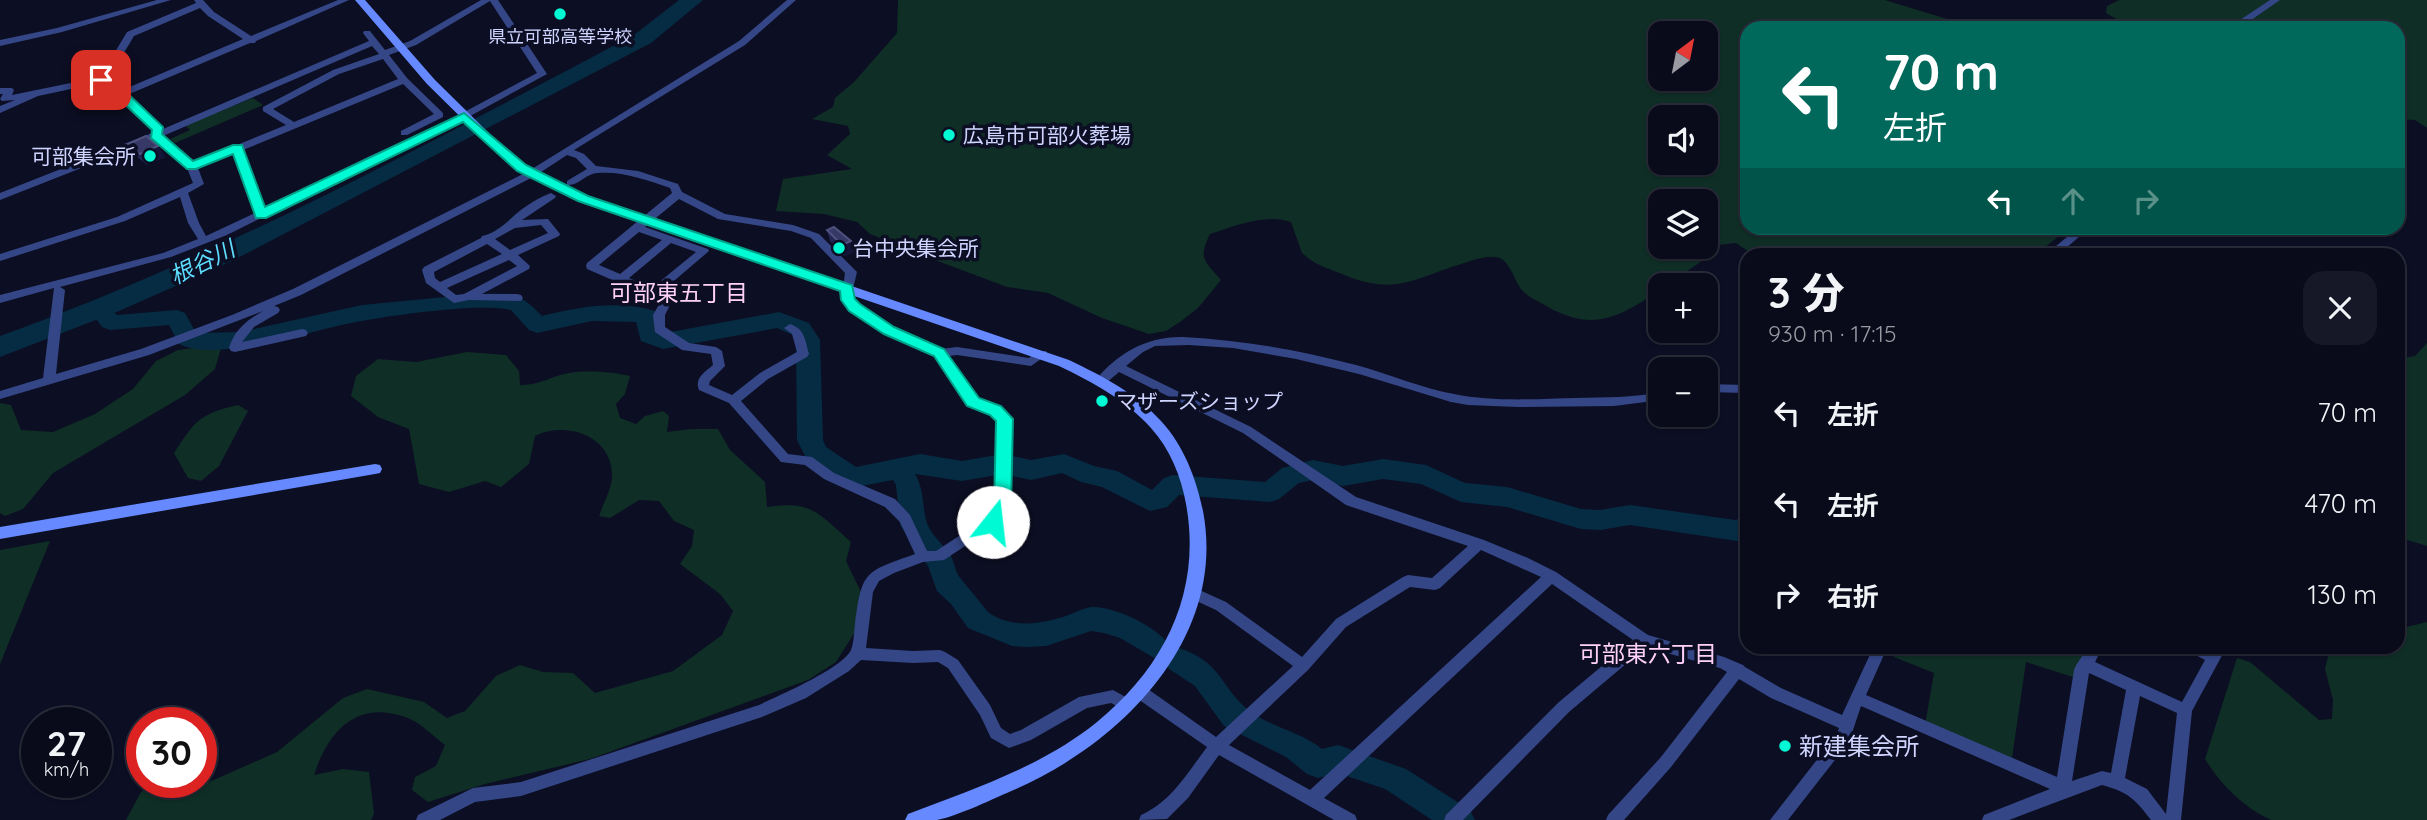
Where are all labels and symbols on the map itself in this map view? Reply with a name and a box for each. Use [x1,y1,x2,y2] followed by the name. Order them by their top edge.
[552,6,568,22] marker: 県立可部高等学校
[1648,21,1718,91] north arrow
[488,25,632,48] place label: 県立可部高等学校
[71,50,131,110] pin
[963,122,1131,148] place label: 広島市可部火葬場
[941,127,957,143] marker: 広島市可部火葬場
[31,143,136,169] place label: 可部集会所
[142,148,158,164] marker: 可部集会所
[165,233,242,290] water label: 根谷川
[853,235,979,261] place label: 台中央集会所
[831,240,847,256] marker: 台中央集会所
[610,278,748,307] district label: 可部東五丁目
[1116,388,1283,414] place label: マザーズショップ
[1094,393,1110,409] marker: マザーズショップ
[956,485,1030,559] position arrow
[1579,639,1717,668] district label: 可部東六丁目
[126,707,217,798] speed limit sign: 30
[1799,731,1919,761] place label: 新建集会所
[1777,738,1793,754] marker: 新建集会所

